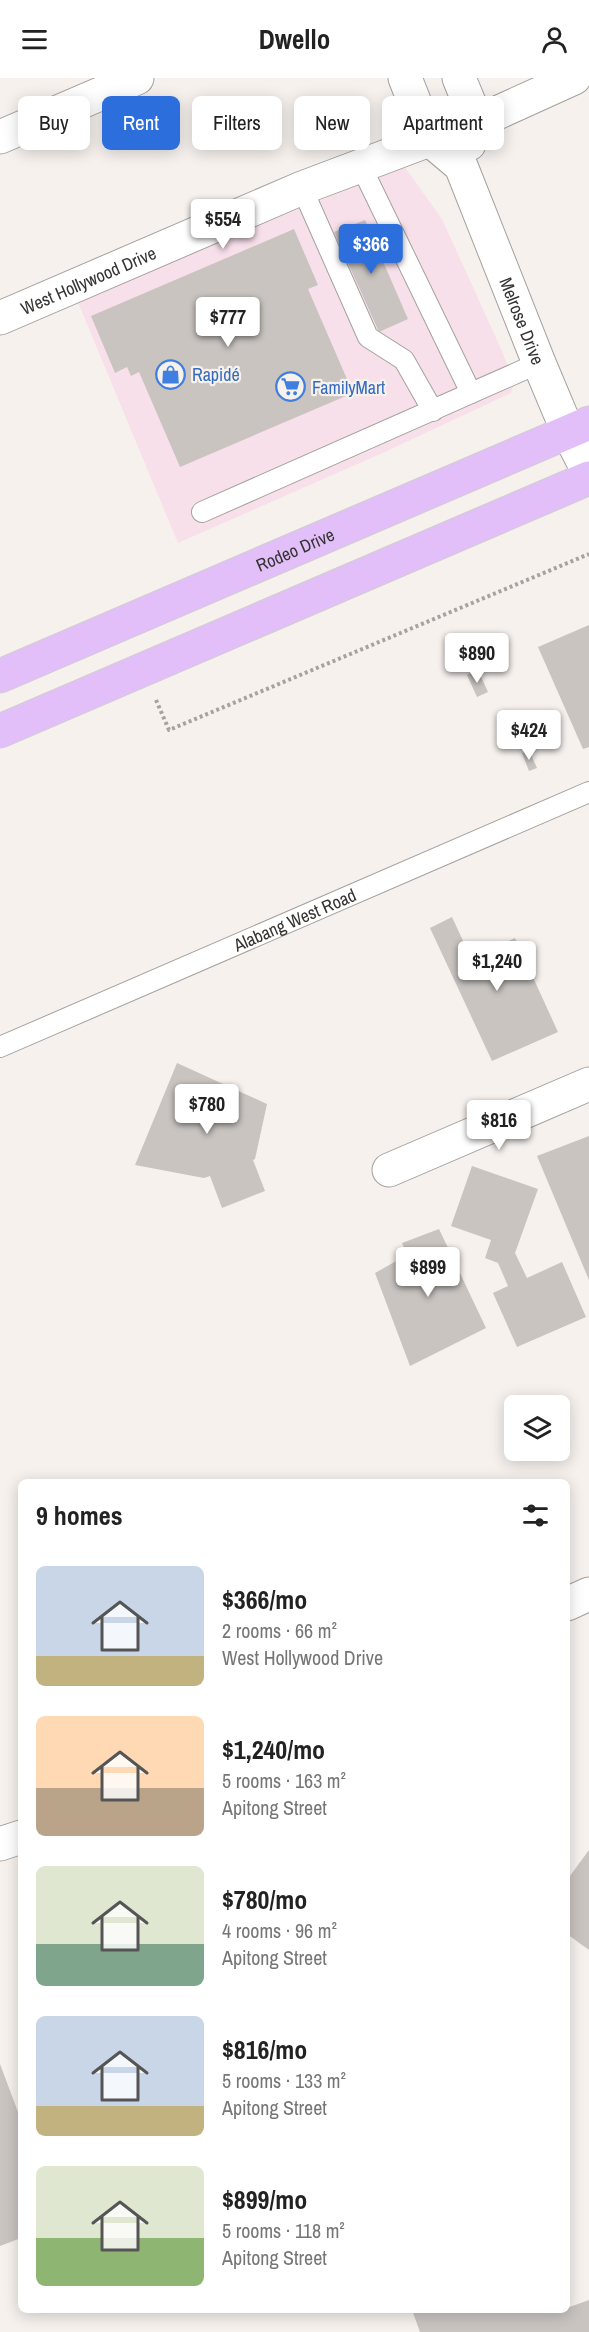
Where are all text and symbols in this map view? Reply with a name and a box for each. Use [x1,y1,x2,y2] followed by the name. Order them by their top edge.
[259,21,330,57] text: Dwello
[18,23,51,56] icon: menu
[538,23,571,56] icon: person
[18,96,90,150] chip: Buy
[102,96,180,150] chip: Rent
[192,96,282,150] chip: Filters
[294,96,370,150] chip: New
[382,96,504,150] chip: Apartment
[187,199,259,250] pin: $554
[205,205,241,232] text: $554
[335,224,407,275] pin: $366
[353,230,389,257] text: $366
[17,240,160,320] street label: West Hollywood Drive
[494,274,551,368] street label: Melrose Drive
[192,297,264,348] pin: $777
[210,303,246,330] text: $777
[155,358,187,390] shop icon: Rapidé
[192,362,240,387] place label: Rapidé
[275,371,307,403] supermarket icon: FamilyMart
[312,375,385,400] place label: FamilyMart
[252,521,338,577] street label: Rodeo Drive
[441,633,513,684] pin: $890
[459,639,495,666] text: $890
[493,710,565,761] pin: $424
[511,716,547,743] text: $424
[229,882,360,957] street label: Alabang West Road
[448,941,546,992] pin: $1,240
[472,947,522,974] text: $1,240
[171,1084,243,1135] pin: $780
[189,1090,225,1117] text: $780
[463,1100,535,1151] pin: $816
[481,1106,517,1133] text: $816
[392,1247,464,1298] pin: $899
[410,1253,446,1280] text: $899
[504,1395,570,1461] map controls
[504,1395,570,1461] button: layers
[36,1498,123,1533] text: 9 homes
[519,1499,552,1532] icon: filters
[222,1582,307,1617] text: $366/mo
[84,1590,156,1662] icon: home
[222,1617,337,1644] text: 2 rooms · 66 m²
[222,1644,383,1671] text: West Hollywood Drive
[222,1732,325,1767] text: $1,240/mo
[84,1740,156,1812] icon: home
[222,1767,346,1794] text: 5 rooms · 163 m²
[222,1794,327,1821] text: Apitong Street
[222,1882,307,1917] text: $780/mo
[84,1890,156,1962] icon: home
[222,1917,337,1944] text: 4 rooms · 96 m²
[222,1944,327,1971] text: Apitong Street
[222,2032,307,2067] text: $816/mo
[84,2040,156,2112] icon: home
[222,2067,346,2094] text: 5 rooms · 133 m²
[222,2094,327,2121] text: Apitong Street
[222,2182,307,2217] text: $899/mo
[84,2190,156,2262] icon: home
[222,2217,345,2244] text: 5 rooms · 118 m²
[222,2244,327,2271] text: Apitong Street

